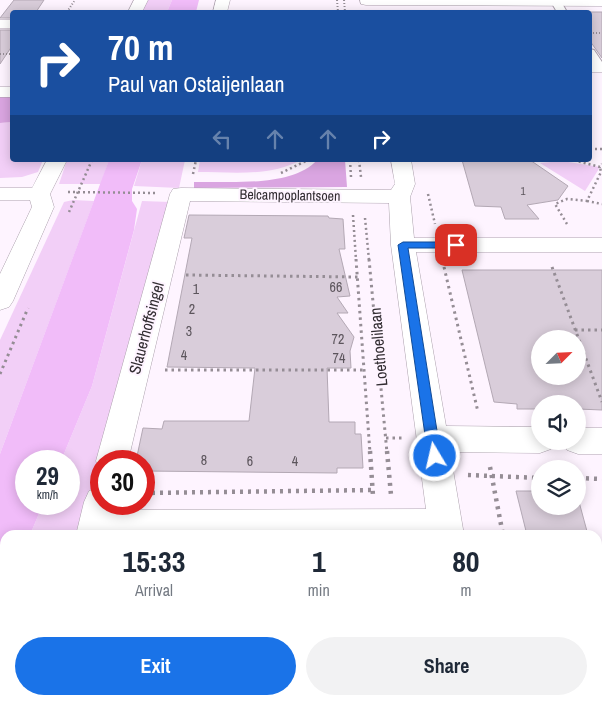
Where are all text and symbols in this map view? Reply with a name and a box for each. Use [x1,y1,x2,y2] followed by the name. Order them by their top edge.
[108,24,173,71] text: 70 m
[25,30,90,95] icon: right
[108,69,285,99] text: Paul van Ostaijenlaan
[208,125,236,153] icon: left
[261,125,289,153] icon: ahead
[314,125,342,153] icon: ahead
[367,125,395,153] icon: right
[520,184,526,198] house number: 1
[239,185,341,205] street label: Belcampoplantsoen
[435,224,477,266] pin
[442,231,470,259] icon: arrive
[330,278,342,296] house number: 66
[123,279,169,377] street label: Slauerhoffsingel
[193,280,200,298] house number: 1
[189,300,195,318] house number: 2
[364,307,392,387] street label: Loethoelilaan
[186,322,192,340] house number: 3
[332,330,344,348] house number: 72
[531,330,586,385] north arrow
[531,330,586,515] map controls
[181,346,188,364] house number: 4
[333,349,346,367] house number: 74
[531,395,586,450] button: sound
[408,429,460,481] position arrow
[90,450,155,515] speed limit sign: 30
[201,451,207,469] house number: 8
[247,452,253,470] house number: 6
[292,452,299,470] house number: 4
[36,459,59,493] text: 29
[531,460,586,515] button: layers
[37,487,58,503] text: km/h
[122,541,185,581] text: 15:33
[312,541,326,581] text: 1
[452,541,480,581] text: 80
[135,579,173,601] text: Arrival
[308,579,330,601] text: min
[460,579,471,601] text: m
[15,637,296,695] button: Exit
[306,637,587,695] button: Share

